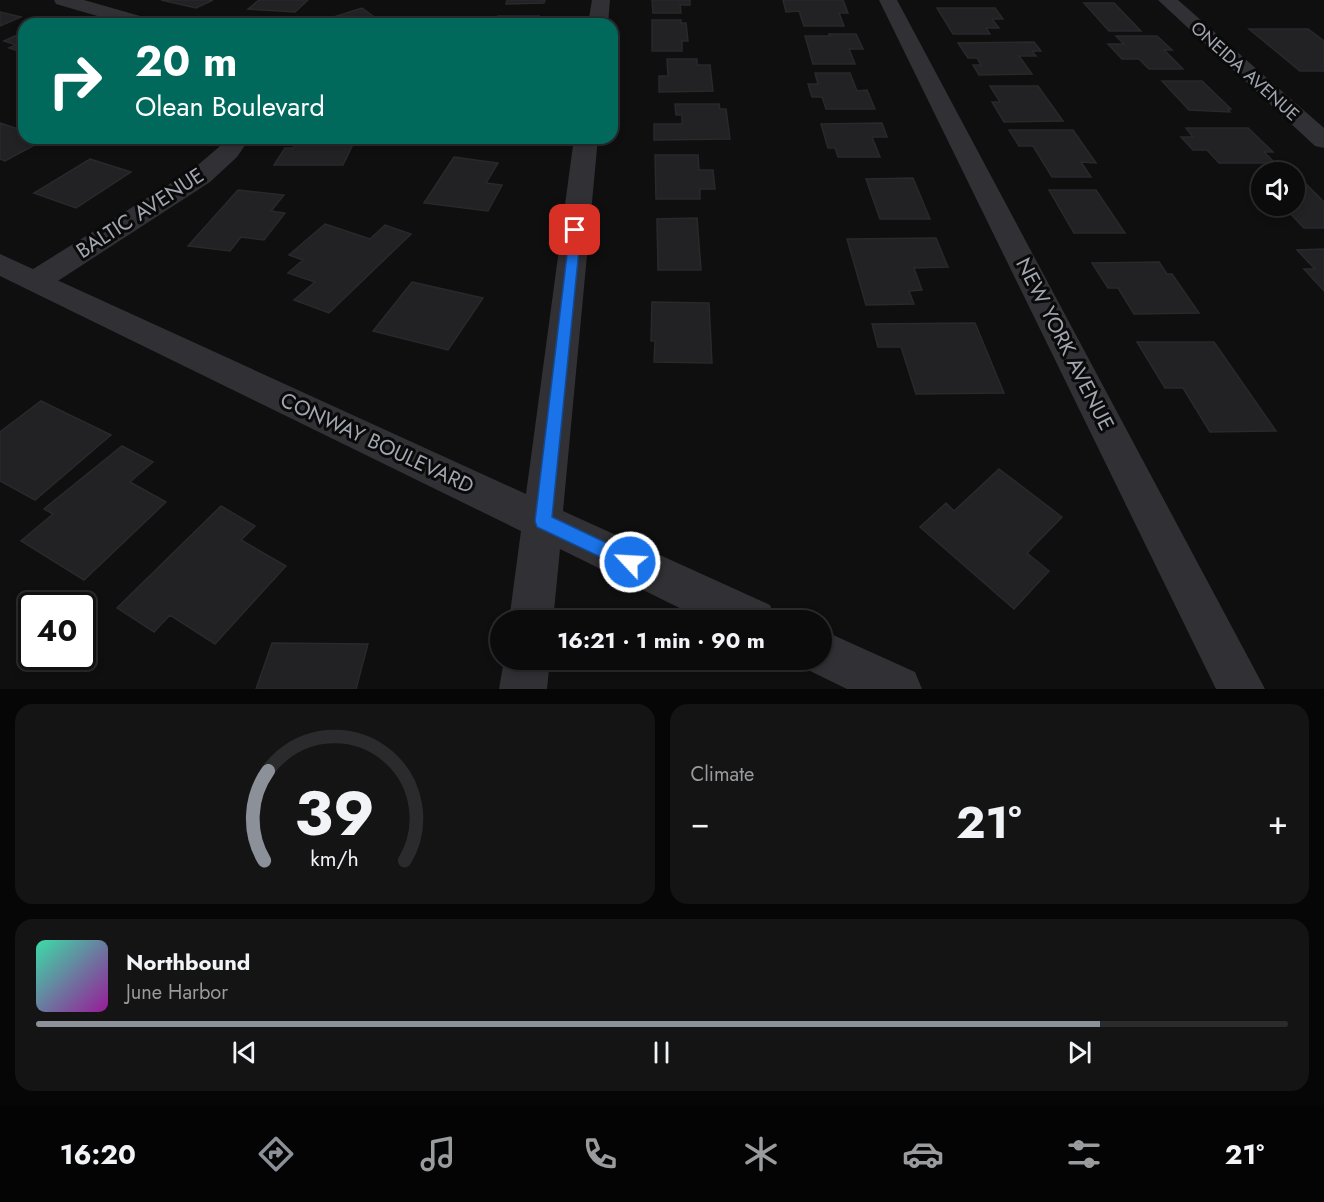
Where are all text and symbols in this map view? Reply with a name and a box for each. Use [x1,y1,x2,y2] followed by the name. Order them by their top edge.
[1185,15,1305,127] street label: ONEIDA AVENUE
[135,31,237,92] text: 20 m
[36,42,114,120] icon: right
[135,87,325,126] text: Olean Boulevard
[70,160,210,266] street label: BALTIC AVENUE
[1251,162,1305,216] map controls
[1251,162,1305,216] button: sound
[549,204,600,255] pin
[558,213,591,246] icon: arrive
[1008,252,1122,436] street label: NEW YORK AVENUE
[275,385,479,501] street label: CONWAY BOULEVARD
[598,530,662,594] position arrow
[18,592,96,670] speed limit sign: 40
[557,624,765,656] text: 16:21 · 1 min · 90 m
[691,760,754,789] text: Climate
[295,768,375,858] text: 39
[956,790,1022,855] text: 21°
[691,799,710,846] text: −
[1268,799,1288,846] text: +
[311,843,359,874] text: km/h
[126,946,250,978] text: Northbound
[126,978,228,1007] text: June Harbor
[228,1036,261,1069] icon: previous
[645,1036,678,1069] icon: pause
[1063,1036,1096,1069] icon: next
[255,1133,297,1175] icon: directions
[417,1133,459,1175] icon: music
[579,1133,621,1175] icon: phone
[740,1133,782,1175] icon: climate
[902,1133,944,1175] icon: car
[1063,1133,1105,1175] icon: filters
[60,1135,136,1174] text: 16:20
[1225,1135,1264,1174] text: 21°

